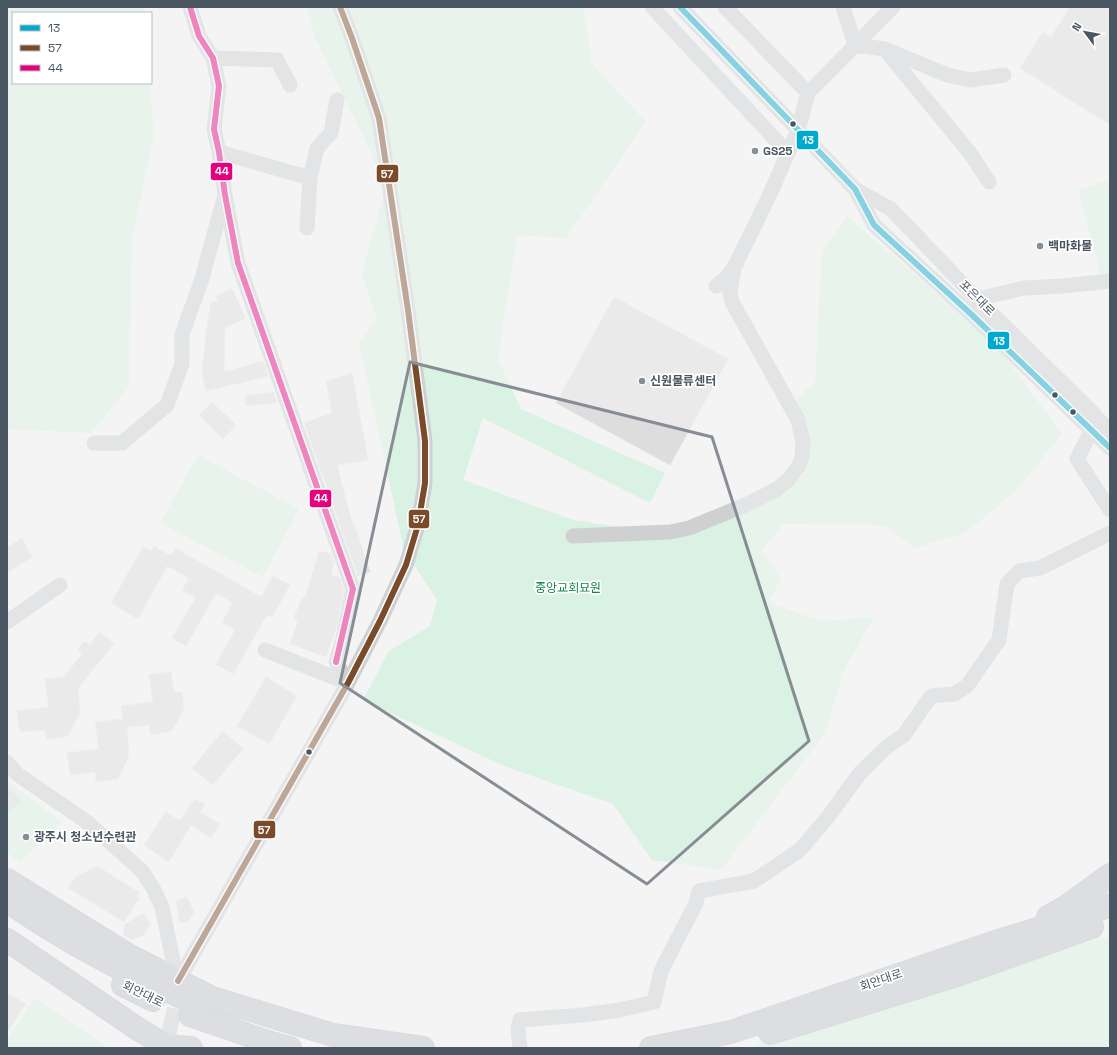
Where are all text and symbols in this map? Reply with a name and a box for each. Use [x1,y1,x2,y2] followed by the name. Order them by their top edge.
[12,12,152,84] legend
[1065,12,1105,52] north arrow
[48,20,60,36] text: 13
[1069,20,1084,34] text: N
[48,40,62,56] text: 57
[48,60,64,76] text: 44
[788,119,798,129] unlabelled marker
[796,130,819,150] line badge: 13
[802,133,814,147] text: 13
[763,143,793,159] place label: GS25
[750,146,760,156] marker: GS25
[210,162,233,181] line badge: 44
[215,164,229,178] text: 44
[376,164,399,183] line badge: 57
[381,167,393,181] text: 57
[1048,238,1092,254] place label: 백마화물
[1035,241,1045,251] marker: 백마화물
[956,277,998,319] street label: 포은대로
[987,331,1010,350] line badge: 13
[993,334,1005,348] text: 13
[650,373,716,389] place label: 신원물류센터
[637,376,647,386] marker: 신원물류센터
[1050,390,1060,400] unlabelled marker
[1068,407,1078,417] unlabelled marker
[309,489,332,508] line badge: 44
[314,491,328,505] text: 44
[408,509,430,529] line badge: 57
[413,512,425,526] text: 57
[535,580,601,596] park label: 중앙교회묘원
[304,747,314,757] unlabelled marker
[253,820,276,839] line badge: 57
[258,823,270,837] text: 57
[34,829,136,845] place label: 광주시 청소년수련관
[21,832,31,842] marker: 광주시 청소년수련관
[858,965,904,995] street label: 회안대로
[120,977,166,1011] street label: 회안대로

